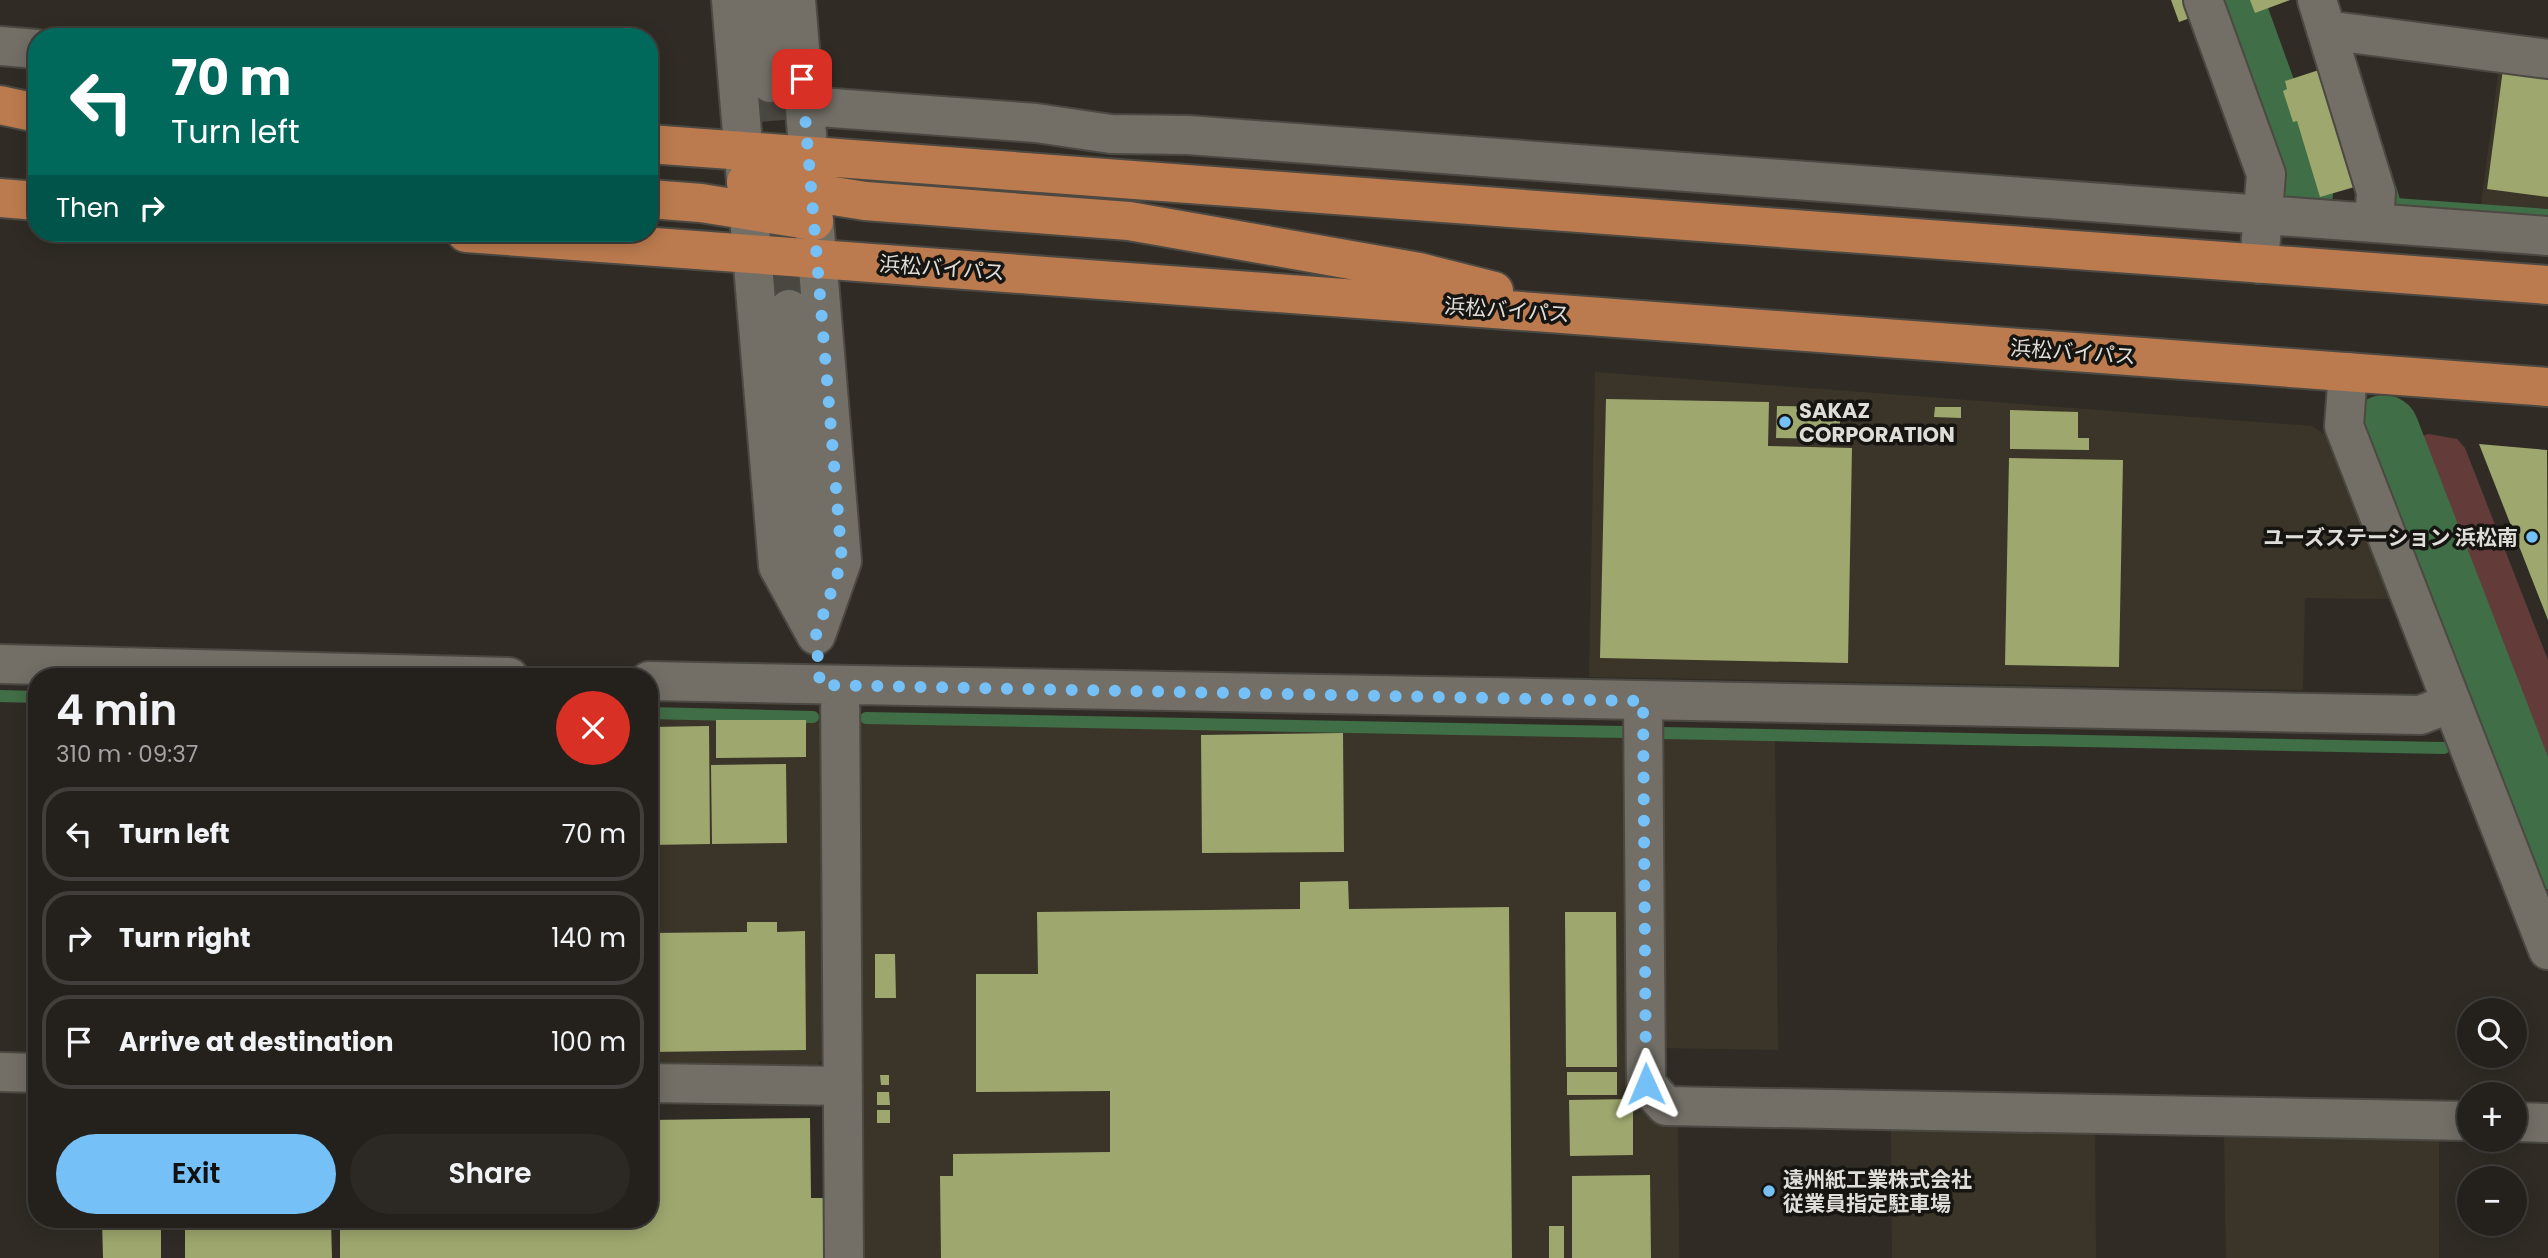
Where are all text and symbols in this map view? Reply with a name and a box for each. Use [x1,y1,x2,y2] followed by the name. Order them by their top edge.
[171,44,291,112] text: 70 m
[772,49,832,109] pin
[56,56,147,147] icon: left
[783,60,821,98] icon: arrive
[171,109,300,154] text: Turn left
[133,189,171,227] icon: right
[56,190,119,226] text: Then
[878,249,1006,287] street label: 浜松バイパス
[1443,291,1571,329] street label: 浜松バイパス
[2009,333,2137,371] street label: 浜松バイパス
[1799,396,1955,449] place label: SAKAZ CORPORATION
[1777,414,1793,430] marker: SAKAZ CORPORATION
[2263,523,2518,552] place label: ユーズステーション 浜松南
[2524,529,2540,545] marker: ユーズステーション 浜松南
[56,681,177,740] text: 4 min
[556,691,630,765] button: close
[56,738,198,770] text: 310 m · 09:37
[60,815,98,853] icon: left
[119,816,230,852] text: Turn left
[562,816,626,852] text: 70 m
[60,919,98,957] icon: right
[119,920,251,956] text: Turn right
[551,920,626,956] text: 140 m
[2457,998,2527,1236] map controls
[2457,998,2527,1068] button: search
[60,1023,98,1061] icon: arrive
[119,1024,394,1060] text: Arrive at destination
[551,1024,626,1060] text: 100 m
[1609,1047,1683,1121] position arrow
[2457,1082,2527,1152] button: +
[56,1134,336,1214] button: Exit
[350,1134,630,1214] button: Share
[1783,1165,1972,1218] place label: 遠州紙工業株式会社 従業員指定駐車場
[2457,1166,2527,1236] button: −
[1761,1183,1777,1199] marker: 遠州紙工業株式会社 従業員指定駐車場

